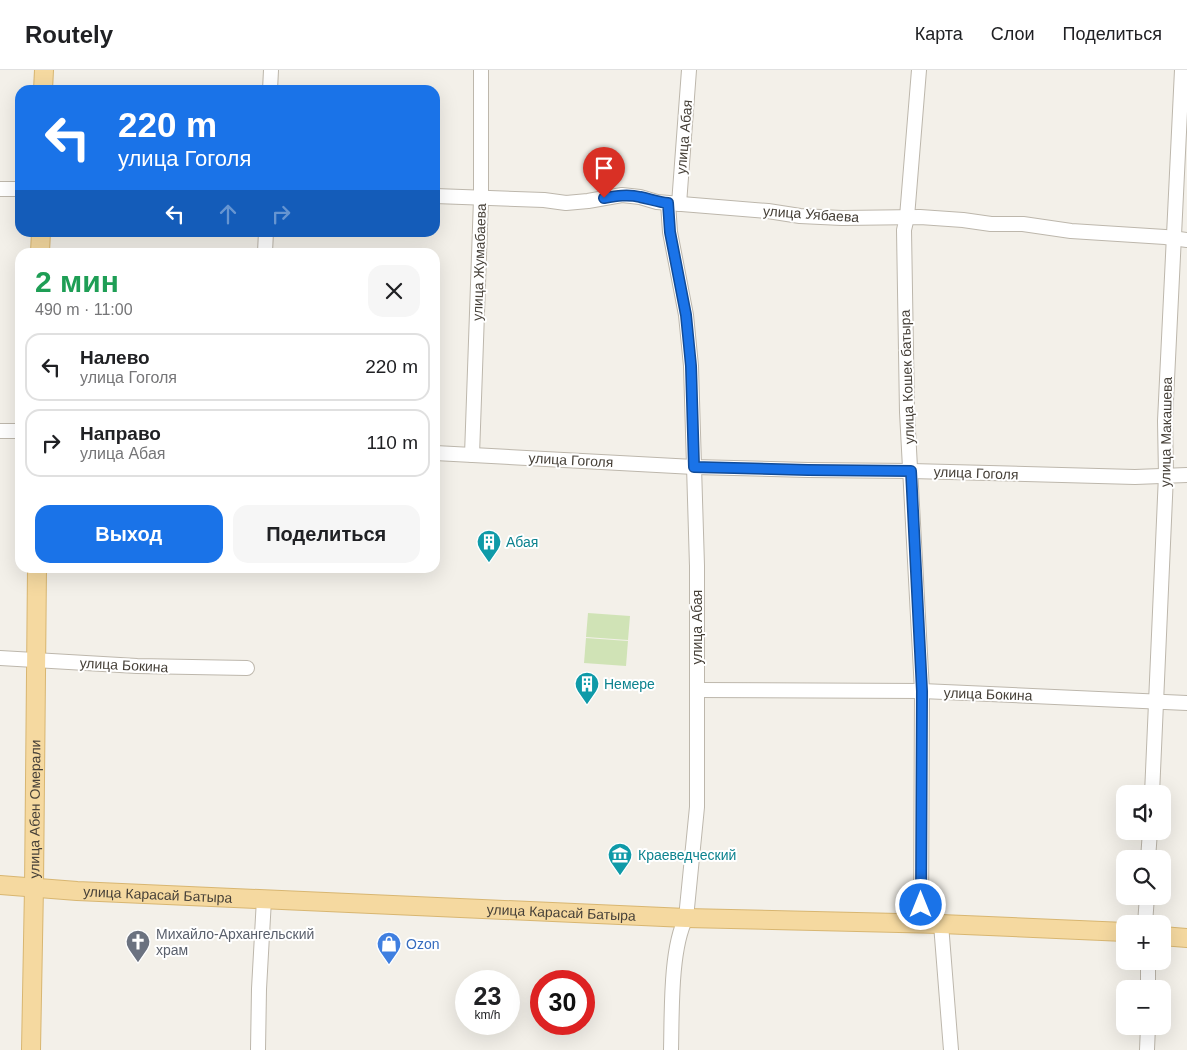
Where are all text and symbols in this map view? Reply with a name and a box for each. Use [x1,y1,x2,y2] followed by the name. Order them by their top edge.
[25,21,113,48] text: Routely
[915,24,963,44] text: Карта
[991,24,1035,44] text: Слои
[1063,24,1162,44] text: Поделиться
[673,99,695,175] street label: улица Абая
[35,105,100,170] icon: left
[118,105,217,144] text: 220 m
[118,146,251,171] text: улица Гоголя
[583,147,625,198] pin
[590,154,618,182] icon: arrive
[161,200,189,228] icon: left
[214,200,242,228] icon: ahead
[267,200,295,228] icon: right
[469,203,489,321] street label: улица Жумабаева
[762,203,860,225] street label: улица Уябаева
[35,265,119,298] text: 2 мин
[368,265,420,317] button: close
[35,301,133,318] text: 490 m · 11:00
[897,309,917,445] street label: улица Кошек батыра
[80,347,150,368] text: Налево
[37,353,65,381] icon: left
[365,356,418,377] text: 220 m
[80,369,177,386] text: улица Гоголя
[1157,377,1175,487] street label: улица Макашева
[80,423,161,444] text: Направо
[37,429,65,457] icon: right
[367,432,418,453] text: 110 m
[80,445,165,462] text: улица Абая
[528,450,614,470] street label: улица Гоголя
[933,464,1019,482] street label: улица Гоголя
[35,505,223,563] button: Выход
[233,505,420,563] button: Поделиться
[476,529,502,563] building icon: Абая
[506,534,538,550] place label: Абая
[689,590,705,664] street label: улица Абая
[79,655,169,675] street label: улица Бокина
[574,671,600,705] building icon: Немере
[604,676,655,692] place label: Немере
[943,684,1033,704] street label: улица Бокина
[26,739,43,879] street label: улица Абен Омерали
[1116,785,1171,1035] map controls
[1116,785,1171,840] button: sound
[607,842,633,876] museum icon: Краеведческий
[638,847,736,863] place label: Краеведческий
[1116,850,1171,905] button: search
[894,878,946,930] position arrow
[83,883,233,906] street label: улица Карасай Батыра
[486,901,636,924] street label: улица Карасай Батыра
[1116,915,1171,970] button: +
[156,926,314,958] place label: Михайло-Архангельский храм
[125,929,151,963] church icon: Михайло-Архангельский храм
[376,931,402,965] shop icon: Ozon
[406,936,439,952] place label: Ozon
[530,970,595,1035] speed limit sign: 30
[1116,980,1171,1035] button: −
[474,982,501,1010] text: 23
[474,1008,501,1022] text: km/h

